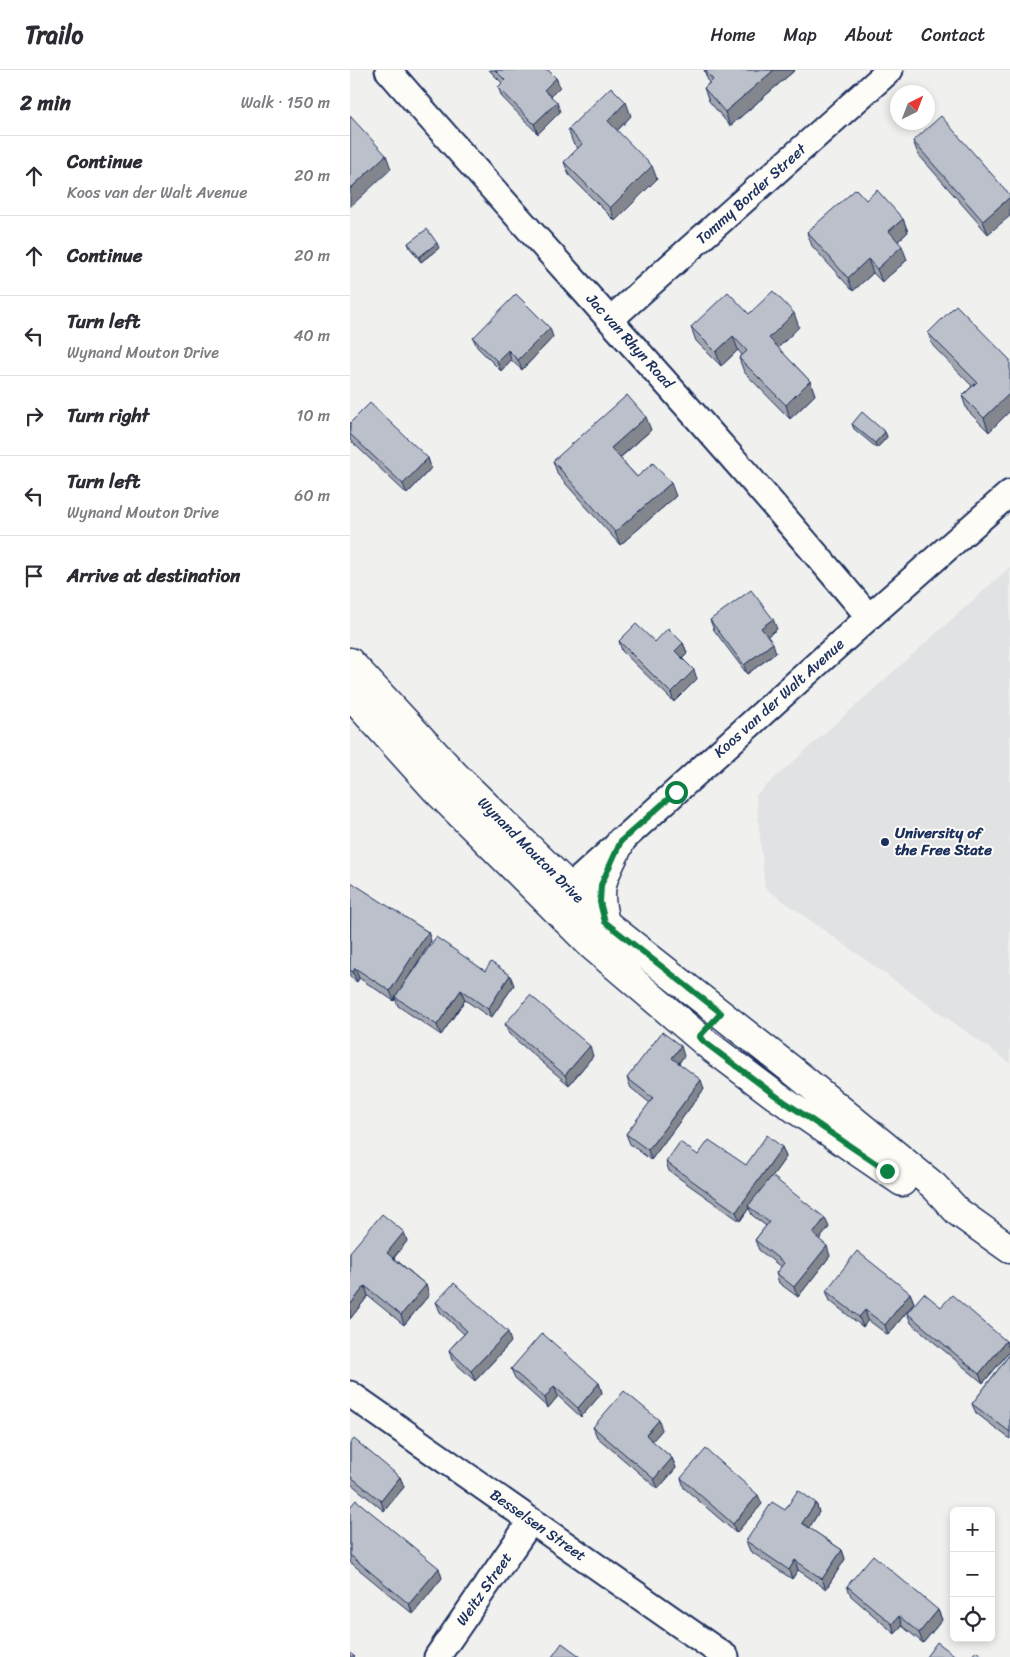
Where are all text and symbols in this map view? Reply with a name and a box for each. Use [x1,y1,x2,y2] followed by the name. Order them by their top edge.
[25,14,83,56] text: Trailo
[711,19,756,51] text: Home
[784,19,817,51] text: Map
[845,19,893,51] text: About
[921,19,985,51] text: Contact
[20,84,71,122] text: 2 min
[890,85,935,130] north arrow
[241,88,330,117] text: Walk · 150 m
[690,136,813,251] street label: Tommy Border Street
[67,145,143,178] text: Continue
[294,161,330,190] text: 20 m
[20,162,48,190] icon: ahead
[67,178,247,207] text: Koos van der Walt Avenue
[67,239,143,272] text: Continue
[294,241,330,270] text: 20 m
[20,242,48,270] icon: ahead
[579,286,681,396] street label: Jac van Rhyn Road
[67,305,140,338] text: Turn left
[293,321,330,350] text: 40 m
[20,322,48,350] icon: left
[67,338,219,367] text: Wynand Mouton Drive
[67,399,149,432] text: Turn right
[297,401,330,430] text: 10 m
[20,402,48,430] icon: right
[67,465,140,498] text: Turn left
[294,481,330,510] text: 60 m
[20,482,48,510] icon: left
[67,498,219,527] text: Wynand Mouton Drive
[67,559,240,592] text: Arrive at destination
[20,562,48,590] icon: arrive
[707,632,851,764] street label: Koos van der Walt Avenue
[665,781,688,804] route start
[471,790,591,910] street label: Wynand Mouton Drive
[895,820,992,863] place label: University of the Free State
[879,836,891,848] marker: University of the Free State
[876,1160,899,1183] route end
[484,1482,592,1568] street label: Besselsen Street
[950,1507,995,1642] map controls
[950,1507,995,1552] button: +
[449,1547,519,1631] street label: Weitz Street
[950,1552,995,1597] button: −
[950,1597,995,1642] button: locate

